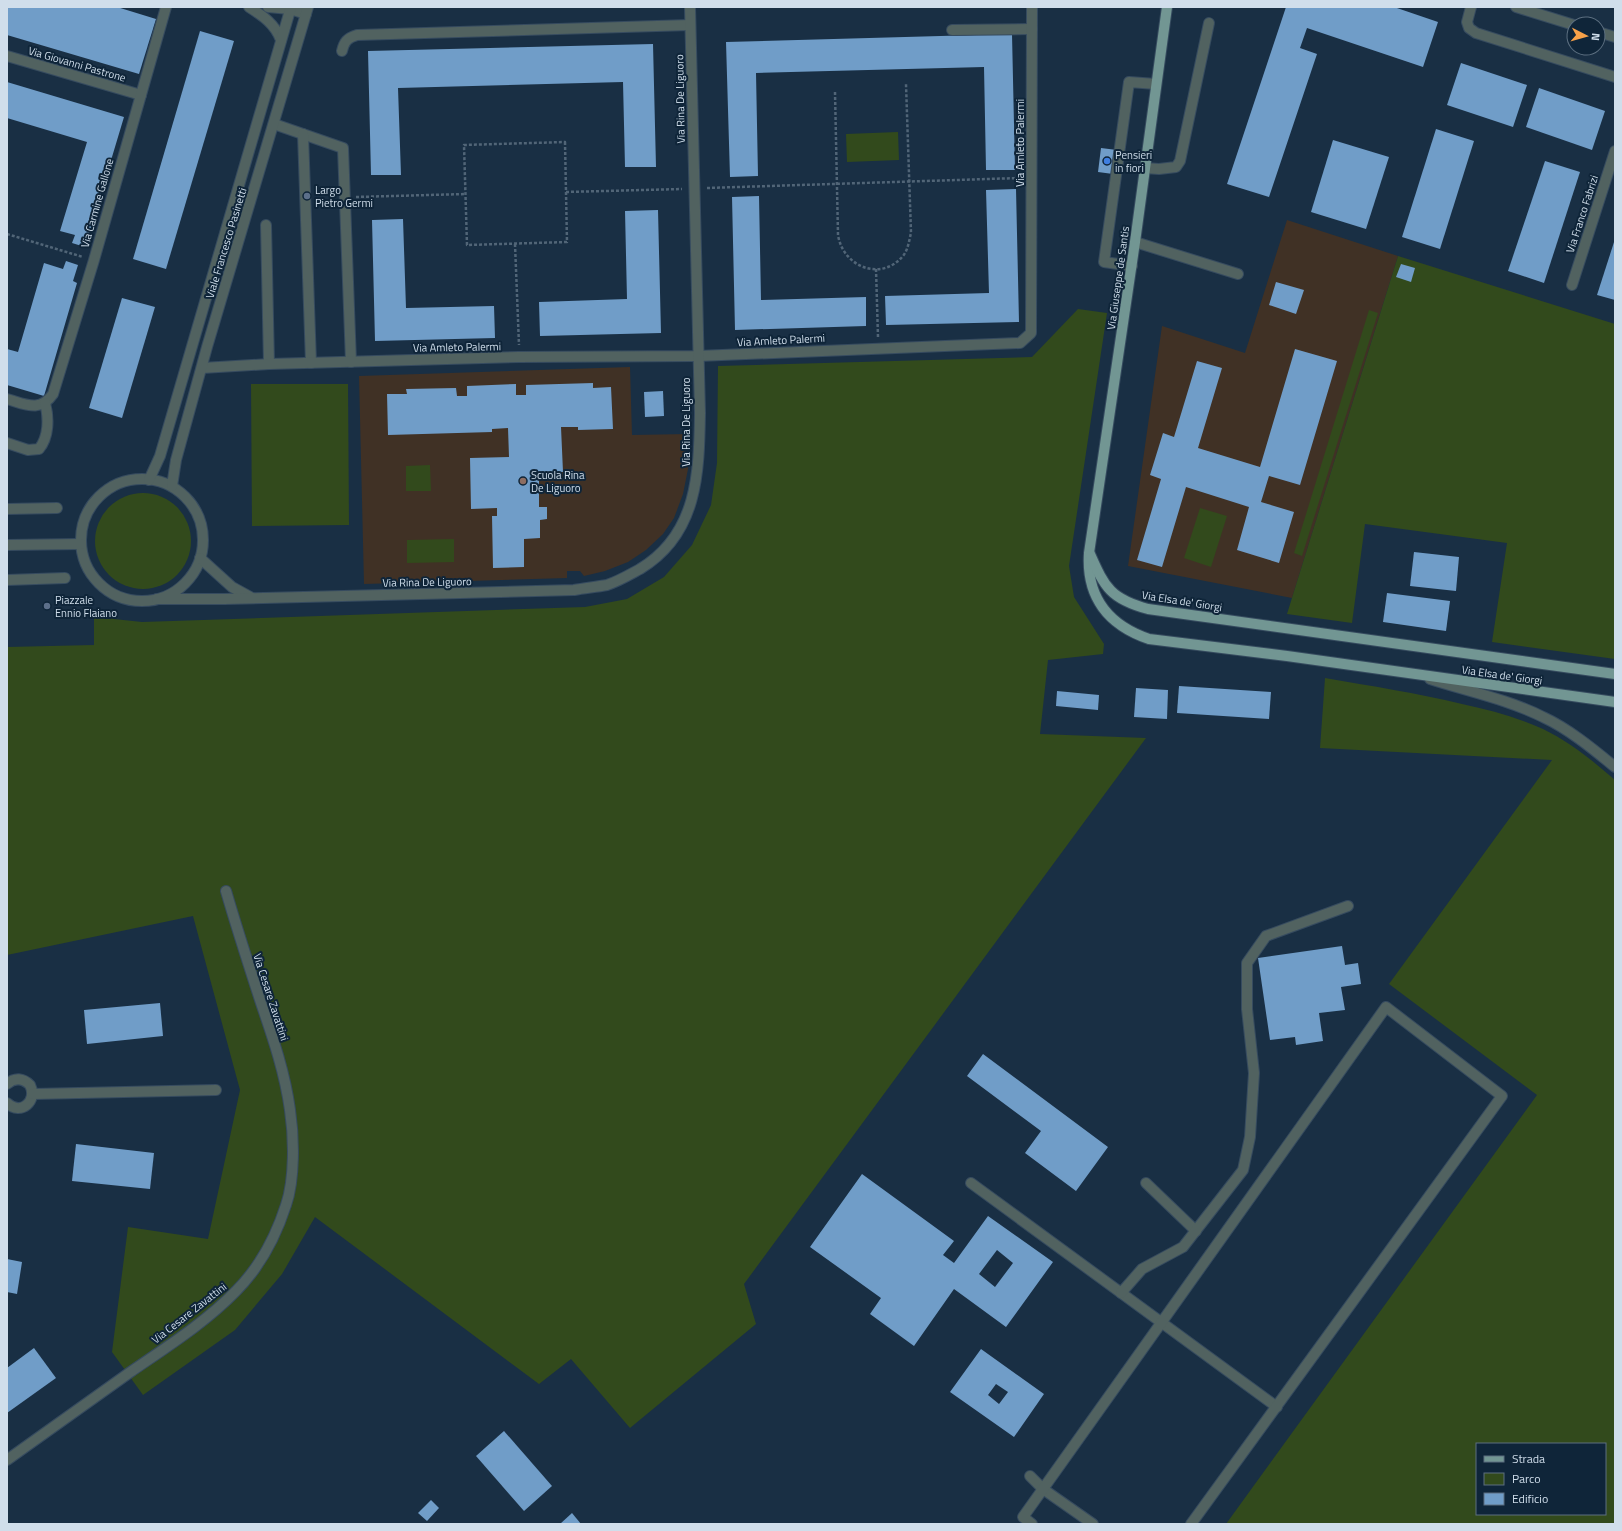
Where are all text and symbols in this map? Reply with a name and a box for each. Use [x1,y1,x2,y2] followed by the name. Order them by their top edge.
[1566,16,1606,56] north arrow
[1588,32,1604,42] text: N
[26,42,128,86] street label: Via Giovanni Pastrone
[671,54,689,144] street label: Via Rina De Liguoro
[1012,99,1028,187] street label: Via Amleto Palermi
[1115,147,1152,176] place label: Pensieri in fiori
[77,156,118,250] street label: Via Carmine Gallone
[1102,156,1112,166] marker: Pensieri in fiori
[1562,173,1602,255] street label: Via Franco Fabrizi
[315,182,373,211] place label: Largo Pietro Germi
[202,186,250,300] street label: Viale Francesco Pasinetti
[302,191,312,201] marker: Largo Pietro Germi
[1103,225,1133,331] street label: Via Giuseppe de Santis
[737,330,825,350] street label: Via Amleto Palermi
[413,338,501,356] street label: Via Amleto Palermi
[678,377,694,467] street label: Via Rina De Liguoro
[531,467,585,496] place label: Scuola Rina De Liguoro
[518,476,528,486] marker: Scuola Rina De Liguoro
[382,573,472,591] street label: Via Rina De Liguoro
[1141,587,1223,615] street label: Via Elsa de' Giorgi
[55,592,117,621] place label: Piazzale Ennio Flaiano
[42,601,52,611] marker: Piazzale Ennio Flaiano
[1461,661,1543,689] street label: Via Elsa de' Giorgi
[249,951,293,1043] street label: Via Cesare Zavattini
[148,1279,230,1347] street label: Via Cesare Zavattini
[1476,1443,1606,1515] legend
[1512,1449,1545,1468] text: Strada
[1512,1469,1541,1488] text: Parco
[1512,1489,1548,1508] text: Edificio

